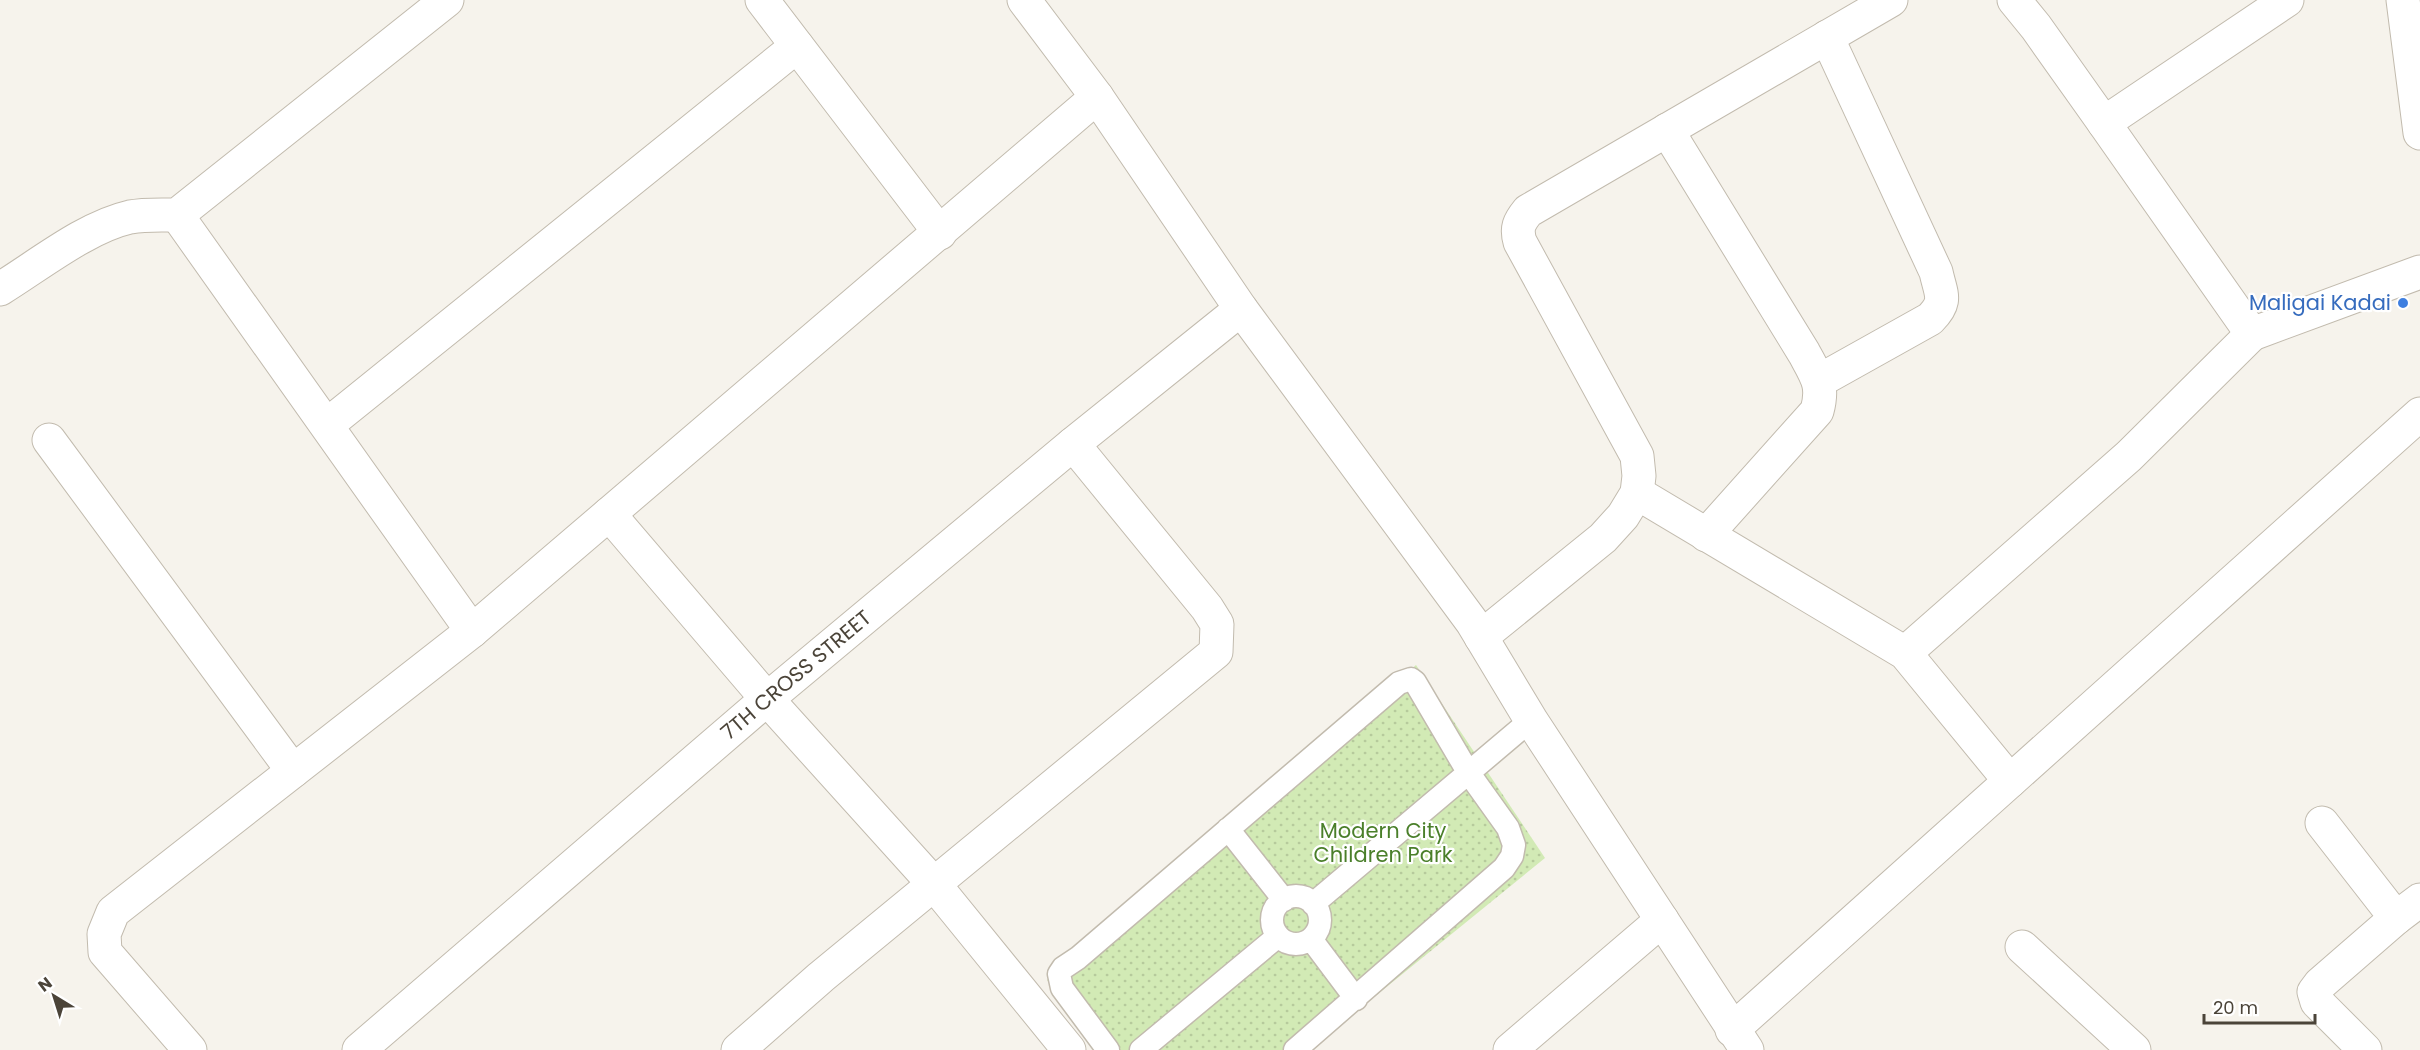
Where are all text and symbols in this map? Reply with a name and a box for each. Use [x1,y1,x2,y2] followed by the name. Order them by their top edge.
[2249,288,2391,317] place label: Maligai Kadai
[2396,296,2410,310] marker: Maligai Kadai
[715,603,877,746] street label: 7TH CROSS STREET
[1313,816,1453,869] park label: Modern City Children Park
[24,966,84,1026] north arrow
[33,972,57,997] text: N
[2204,987,2315,1025] scale bar
[2213,995,2258,1020] text: 20 m

